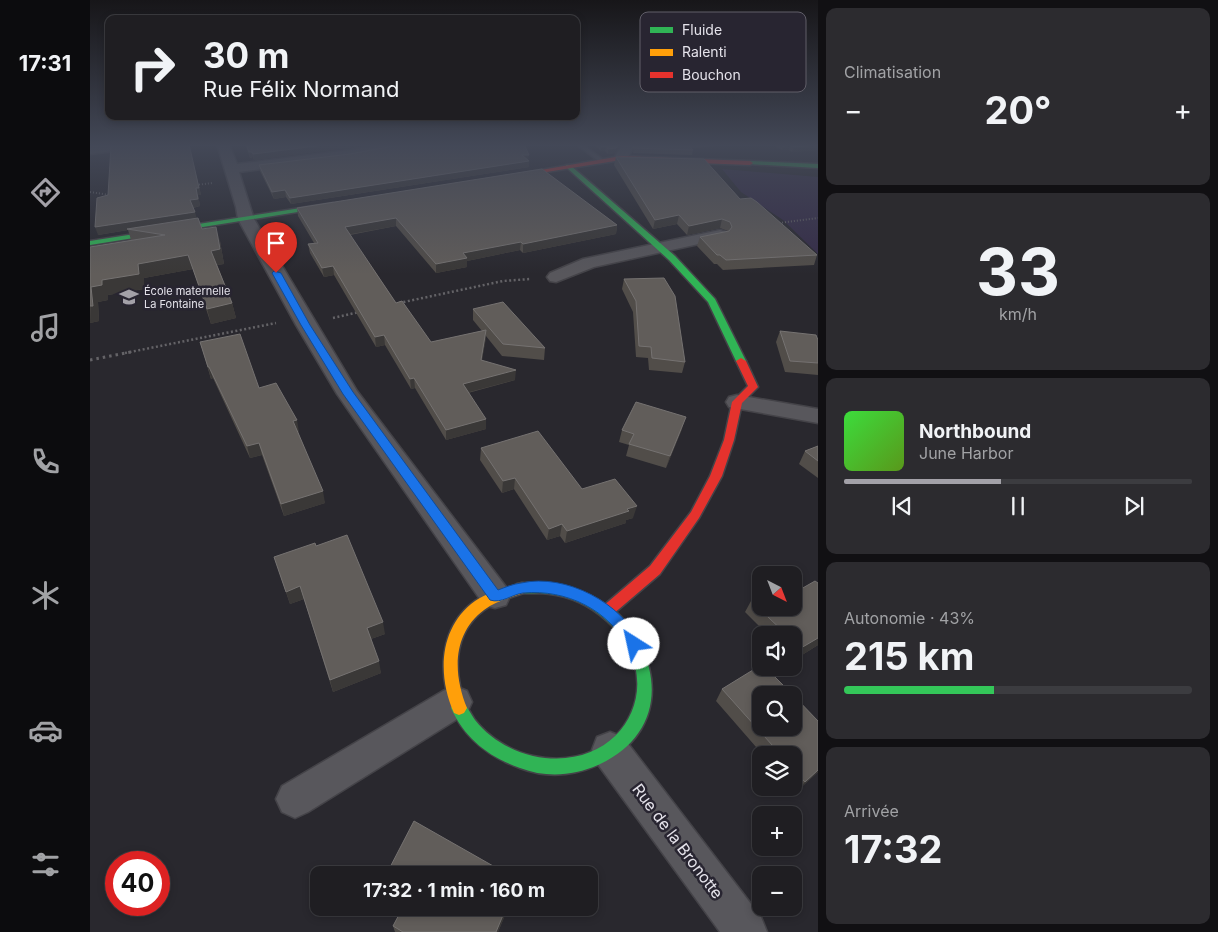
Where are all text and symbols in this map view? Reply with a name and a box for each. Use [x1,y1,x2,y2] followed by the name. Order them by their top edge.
[640,12,806,92] legend
[682,21,722,38] text: Fluide
[203,34,289,76] text: 30 m
[120,35,185,100] icon: right
[682,43,727,60] text: Ralenti
[19,50,71,76] text: 17:31
[844,62,941,82] text: Climatisation
[682,66,741,83] text: Bouchon
[203,76,399,102] text: Rue Félix Normand
[984,87,1052,133] text: 20°
[844,93,863,127] text: −
[1173,93,1192,127] text: +
[28,175,63,210] icon: directions
[255,222,297,273] pin
[262,229,290,257] icon: arrive
[976,232,1060,311] text: 33
[144,284,230,311] place label: École maternelle La Fontaine
[118,286,140,308] school or university icon: École maternelle La Fontaine
[999,304,1037,324] text: km/h
[28,310,63,345] icon: music
[919,420,1031,443] text: Northbound
[919,443,1013,463] text: June Harbor
[28,444,63,479] icon: phone
[888,492,916,520] icon: previous
[1004,492,1032,520] icon: pause
[1120,492,1148,520] icon: next
[752,566,802,616] north arrow
[752,566,802,916] map controls
[28,578,63,613] icon: climate
[844,608,975,628] text: Autonomie · 43%
[607,617,659,669] position arrow
[752,626,802,676] button: sound
[844,633,974,679] text: 215 km
[752,686,802,736] button: search
[28,713,63,748] icon: car
[752,746,802,796] button: layers
[628,780,728,902] street label: Rue de la Bronotte
[844,801,899,821] text: Arrivée
[752,806,802,856] button: +
[844,826,942,872] text: 17:32
[28,847,63,882] icon: filters
[105,851,170,916] speed limit sign: 40
[752,866,802,916] button: −
[363,879,545,902] text: 17:32 · 1 min · 160 m

